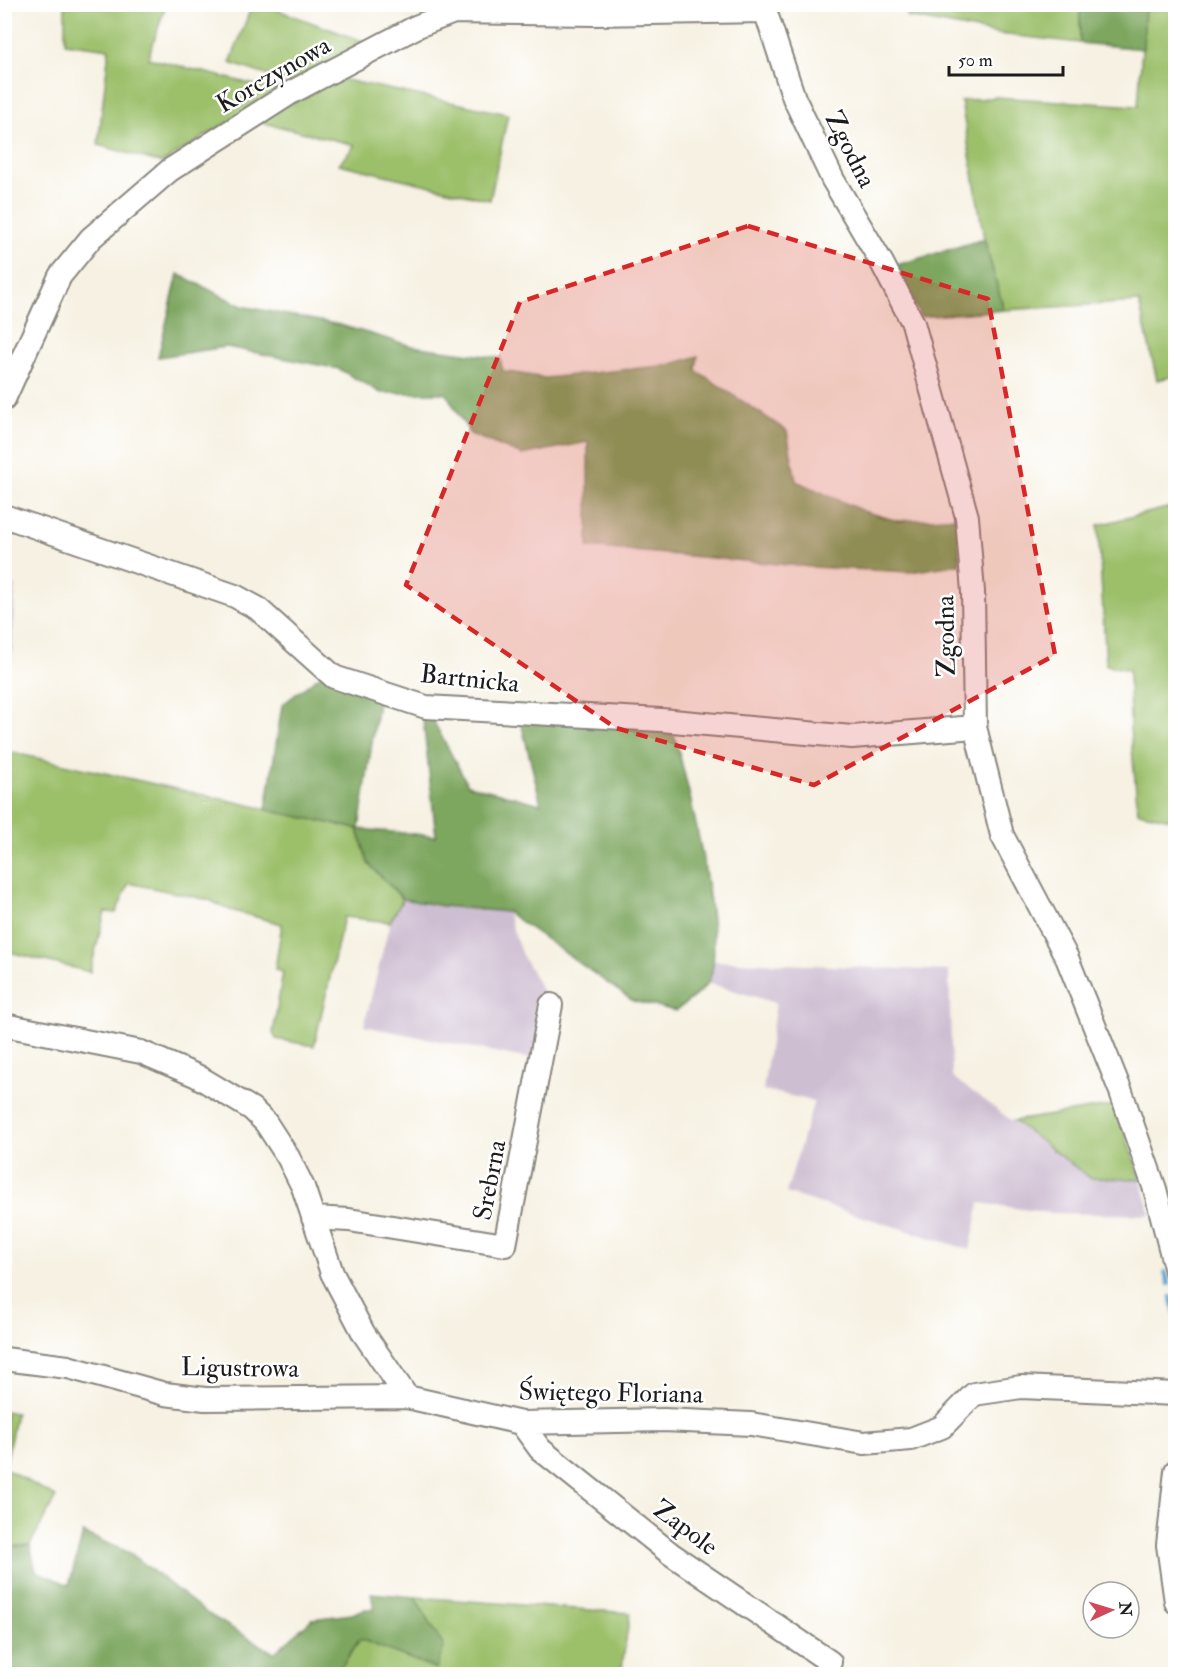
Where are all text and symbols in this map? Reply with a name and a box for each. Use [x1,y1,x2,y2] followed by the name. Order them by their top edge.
[211,29,337,120] street label: Korczynowa
[949,39,1063,77] scale bar
[958,49,993,72] text: 50 m
[817,106,883,193] street label: Zgodna
[929,595,963,677] street label: Zgodna
[419,658,521,700] street label: Bartnicka
[467,1137,514,1223] street label: Srebrna
[181,1351,300,1385] street label: Ligustrowa
[518,1373,704,1411] street label: Świętego Floriana
[646,1493,724,1563] street label: Zapole
[1081,1580,1141,1640] north arrow
[1114,1600,1135,1618] text: N

